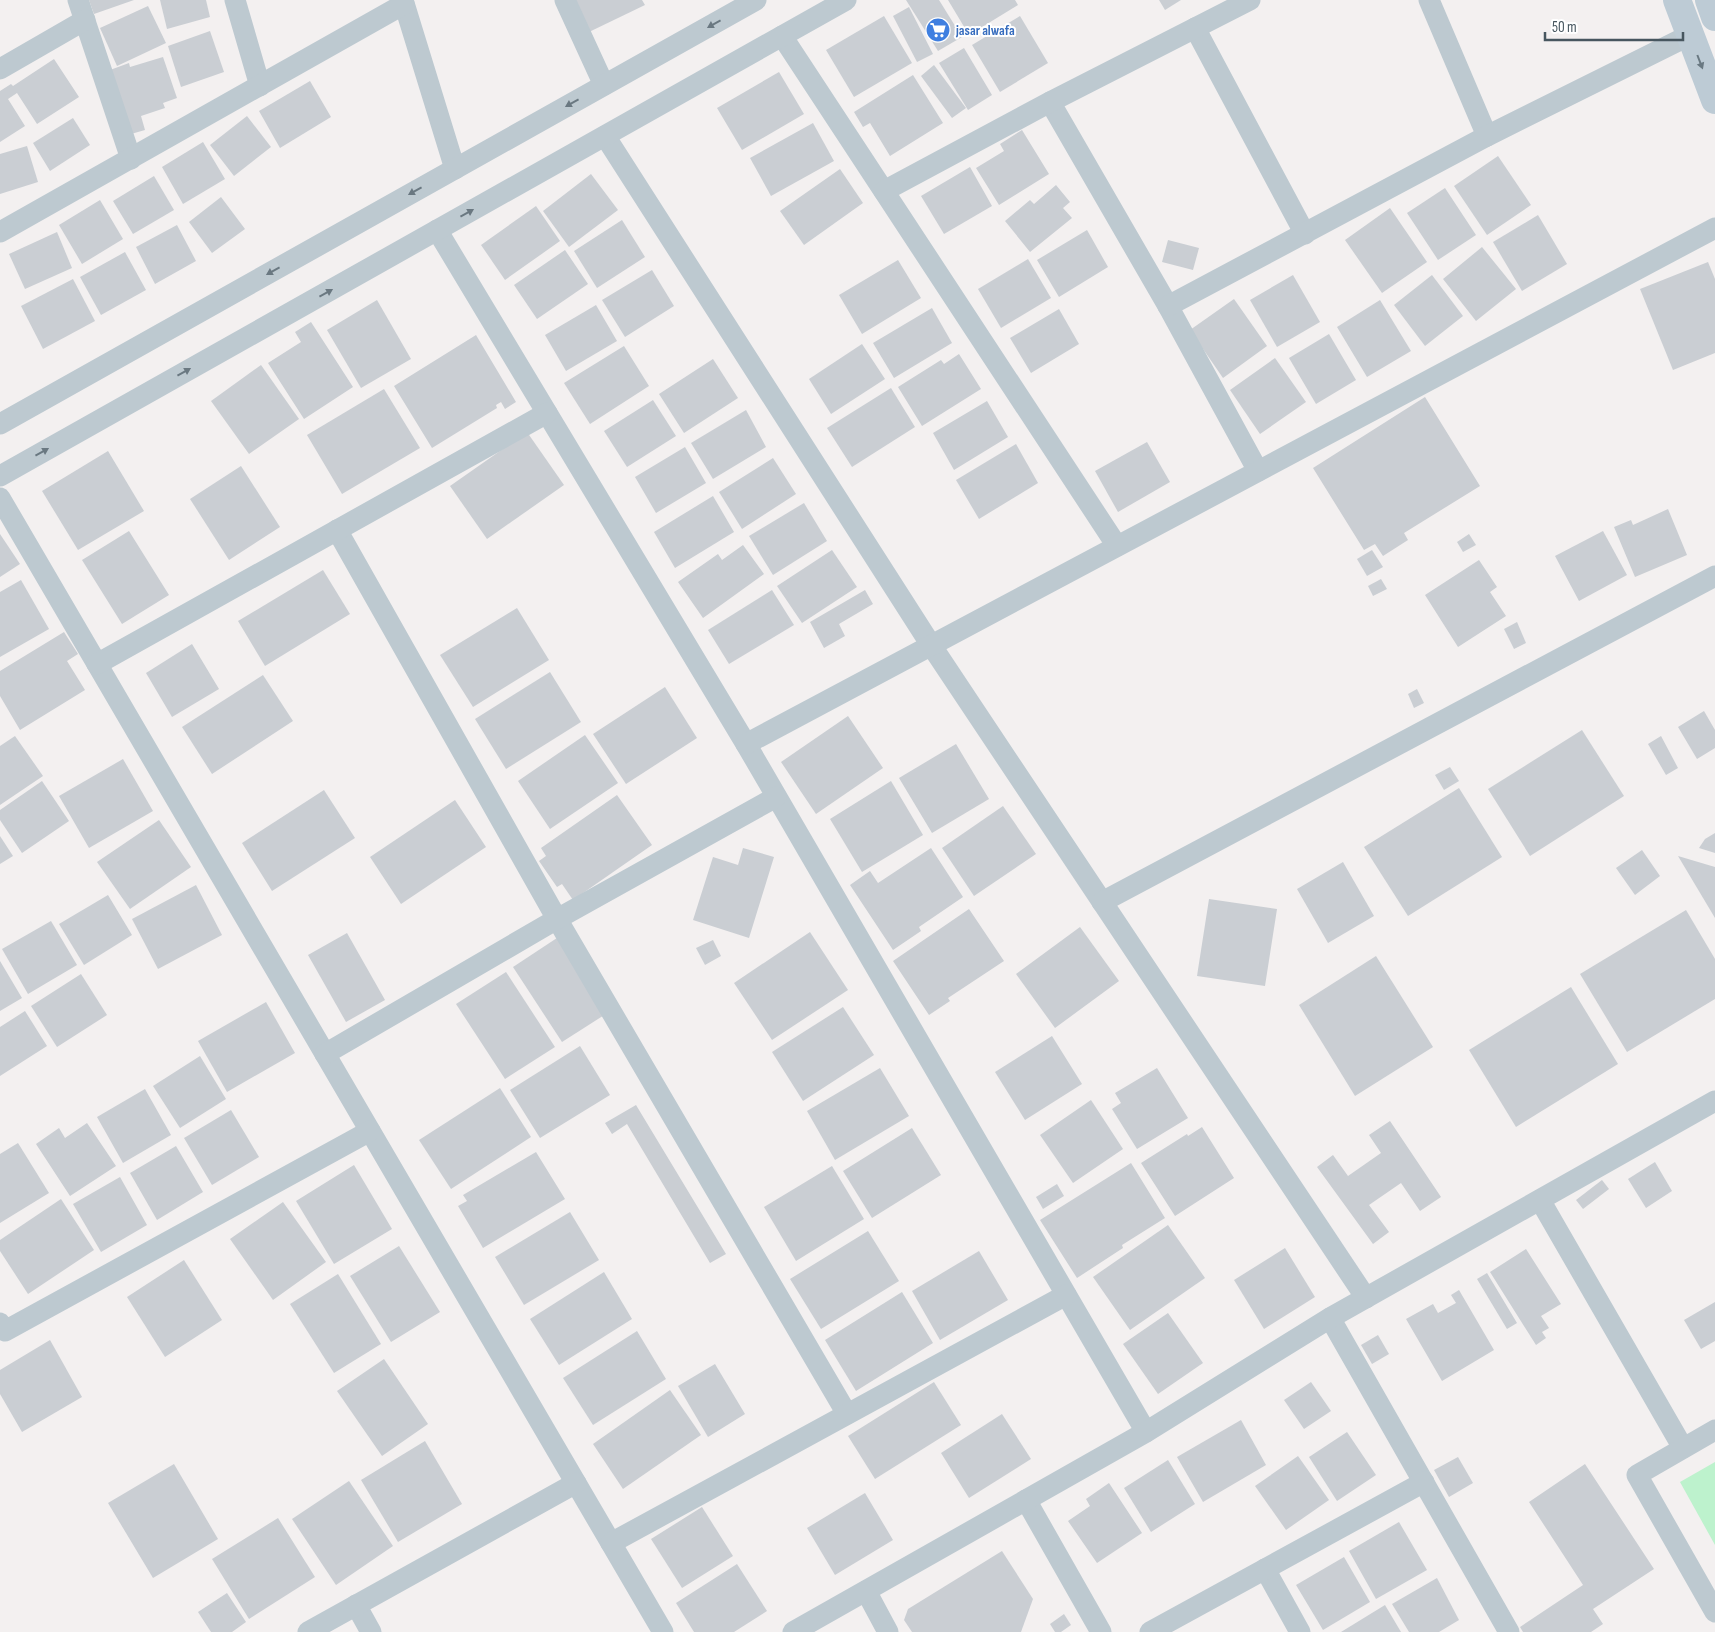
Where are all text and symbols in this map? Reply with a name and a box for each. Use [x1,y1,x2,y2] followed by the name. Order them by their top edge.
[1545,10,1682,42] scale bar
[925,17,951,43] supermarket icon: jasar alwafa
[1552,18,1577,37] text: 50 m
[706,20,721,28] one-way arrow
[955,22,1015,39] place label: jasar alwafa
[1697,55,1705,69] one-way arrow
[565,99,578,108] one-way arrow
[408,187,421,196] one-way arrow
[460,209,475,217] one-way arrow
[266,267,280,275] one-way arrow
[319,288,332,297] one-way arrow
[178,368,191,377] one-way arrow
[35,448,50,456] one-way arrow

